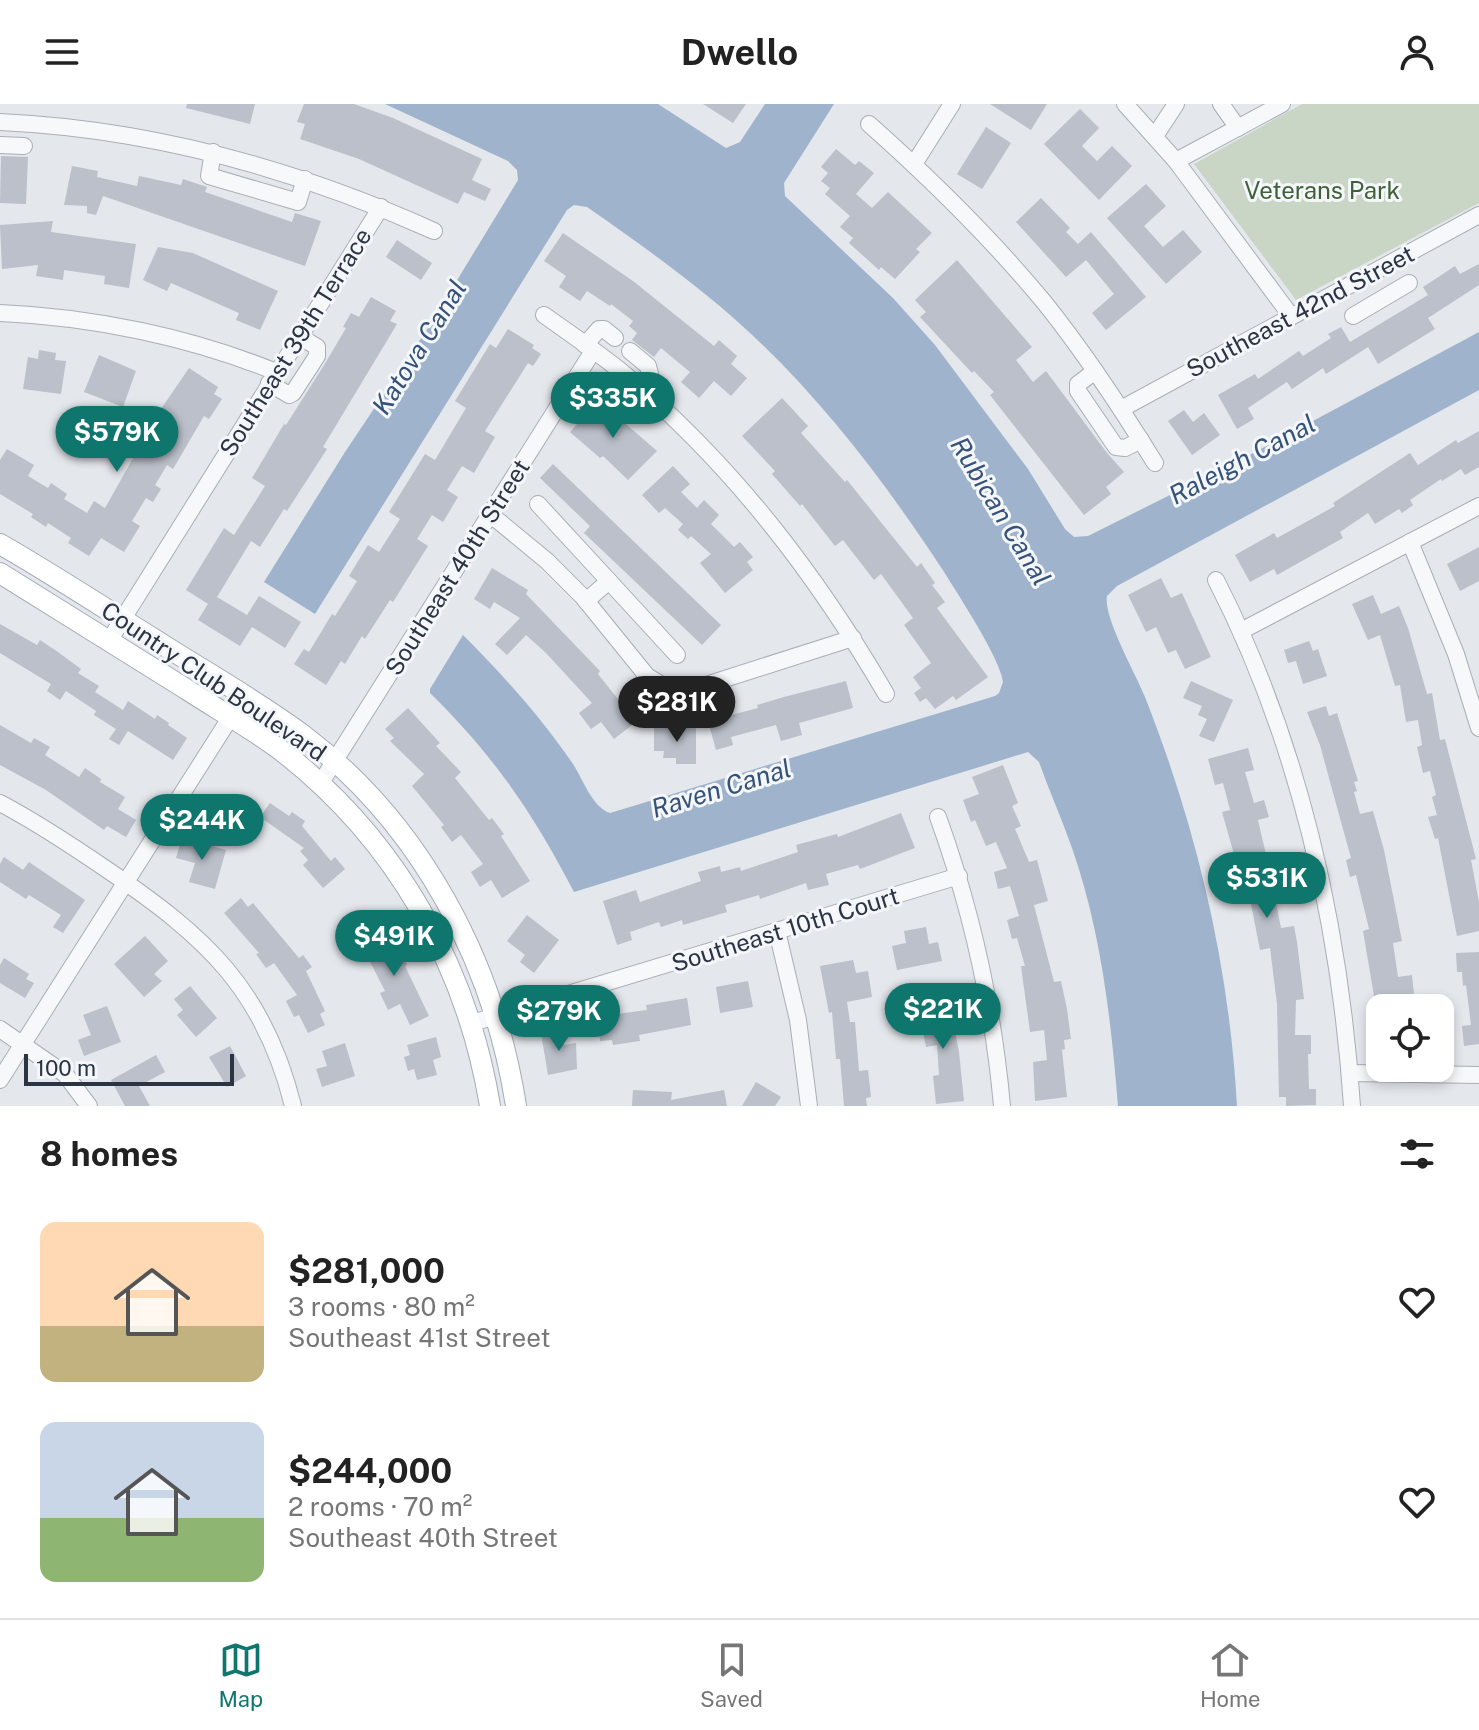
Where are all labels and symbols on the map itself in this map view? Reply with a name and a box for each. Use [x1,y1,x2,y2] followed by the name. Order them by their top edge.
[1244,176,1400,204] park label: Veterans Park
[213,223,377,461] street label: Southeast 39th Terrace
[1181,239,1419,383] street label: Southeast 42nd Street
[365,274,473,420] water label: Katova Canal
[557,372,669,440] pin: $335K
[61,406,173,474] pin: $579K
[1163,407,1321,511] water label: Raleigh Canal
[944,431,1058,591] water label: Rubican Canal
[379,454,535,680] street label: Southeast 40th Street
[96,595,332,767] street label: Country Club Boulevard
[621,676,733,744] pin: $281K
[647,752,795,824] water label: Raven Canal
[146,794,258,862] pin: $244K
[1211,852,1323,920] pin: $531K
[668,881,902,977] street label: Southeast 10th Court
[338,910,450,978] pin: $491K
[887,983,999,1051] pin: $221K
[503,985,615,1053] pin: $279K
[24,1050,234,1086] scale bar

